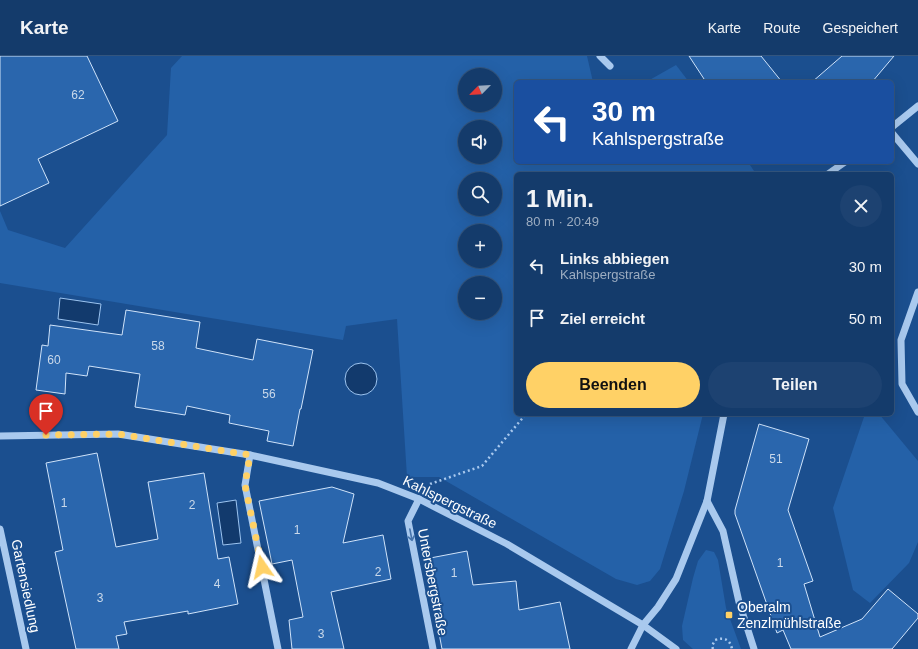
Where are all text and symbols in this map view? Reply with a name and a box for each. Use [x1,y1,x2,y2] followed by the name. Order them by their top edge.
[20,17,69,38] text: Karte
[708,20,741,36] text: Karte
[763,20,801,36] text: Route
[823,20,898,36] text: Gespeichert
[458,68,502,112] north arrow
[458,68,502,320] map controls
[71,88,85,102] house number: 62
[526,96,578,148] icon: left
[592,96,656,127] text: 30 m
[458,120,502,164] button: sound
[592,129,724,149] text: Kahlspergstraße
[458,172,502,216] button: search
[526,185,594,212] text: 1 Min.
[840,185,882,227] button: close
[526,214,599,229] text: 80 m · 20:49
[458,224,502,268] button: +
[560,250,669,267] text: Links abbiegen
[526,255,548,277] icon: left
[849,258,882,275] text: 30 m
[560,267,655,282] text: Kahlspergstraße
[458,276,502,320] button: −
[526,307,548,329] icon: arrive
[560,310,645,327] text: Ziel erreicht
[849,310,882,327] text: 50 m
[151,339,165,353] house number: 58
[47,353,61,367] house number: 60
[526,362,700,408] button: Beenden
[708,362,882,408] button: Teilen
[262,387,276,401] house number: 56
[29,394,63,435] pin
[35,400,57,422] icon: arrive
[769,452,783,466] house number: 51
[400,472,500,532] street label: Kahlspergstraße
[61,496,68,510] house number: 1
[189,498,196,512] house number: 2
[294,523,301,537] house number: 1
[415,527,451,637] street label: Untersbergstraße
[407,528,415,541] one-way arrow
[8,538,44,634] street label: Gartensiedlung
[241,546,283,588] position arrow
[777,556,784,570] house number: 1
[375,565,382,579] house number: 2
[451,566,458,580] house number: 1
[214,577,221,591] house number: 4
[97,591,104,605] house number: 3
[737,599,841,631] place label: Oberalm Zenzlmühlstraße
[724,610,734,620] marker: Oberalm Zenzlmühlstraße
[318,627,325,641] house number: 3

